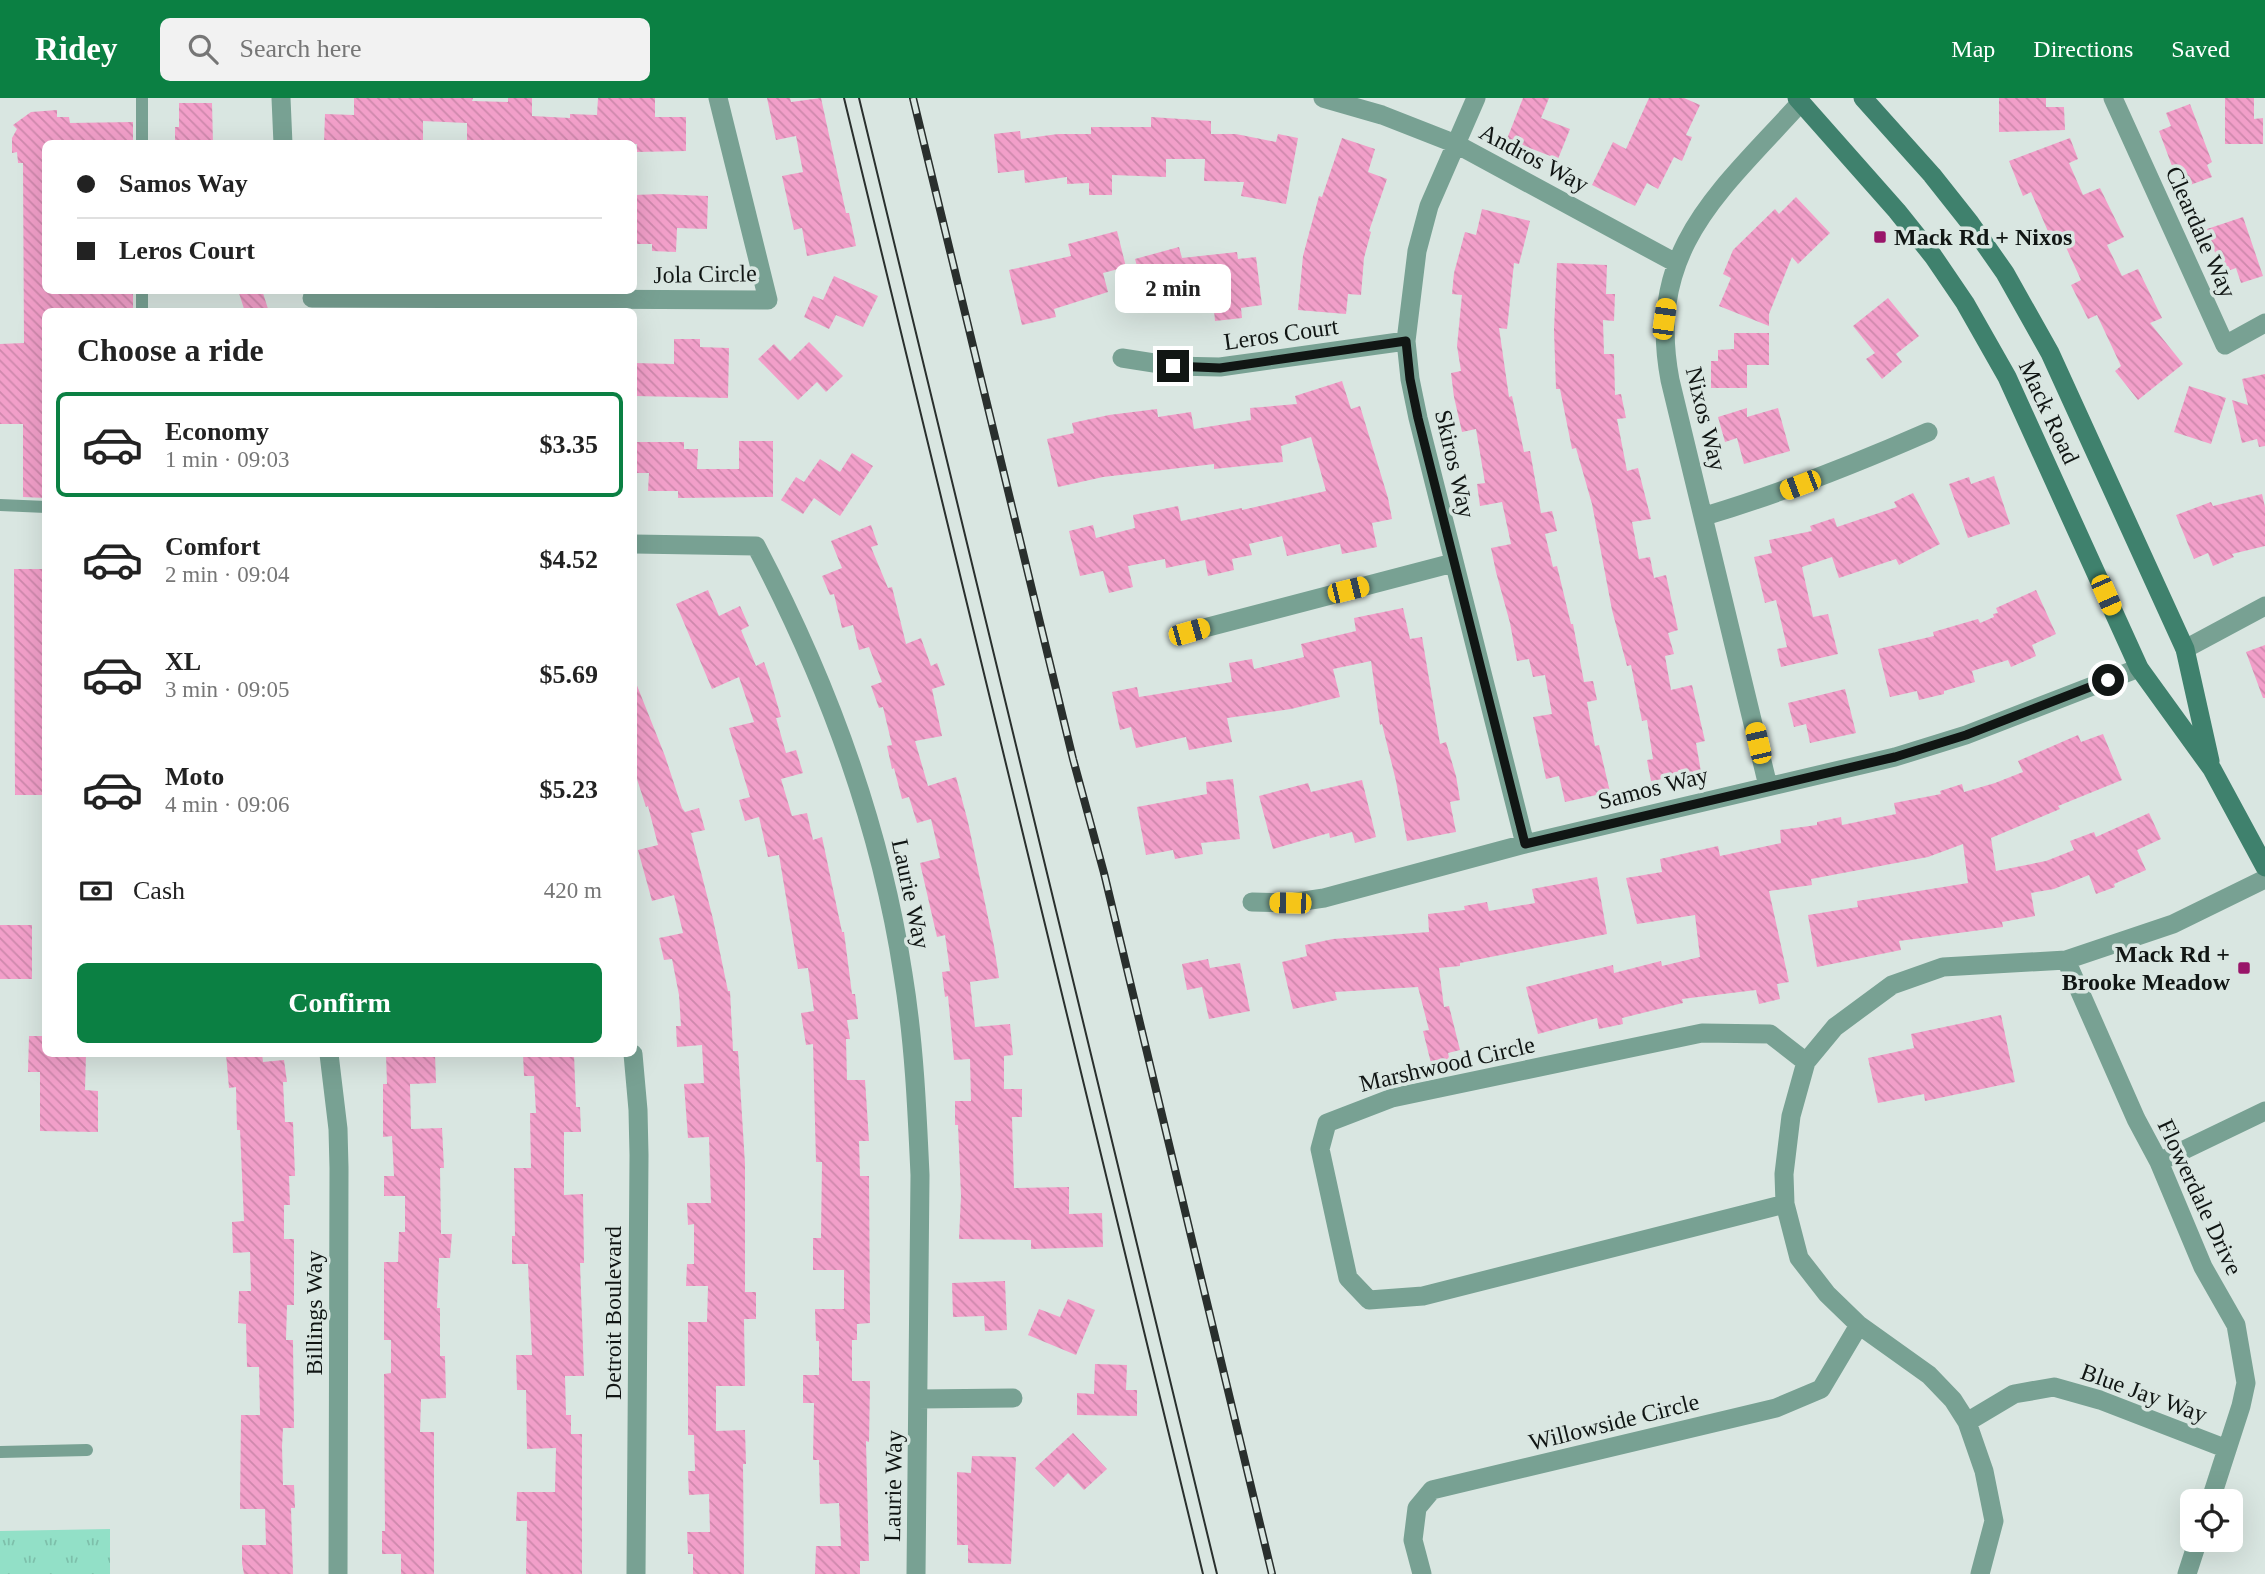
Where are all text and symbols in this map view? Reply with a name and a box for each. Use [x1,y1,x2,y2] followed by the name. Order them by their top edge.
[160,18,650,81] search box
[184,30,222,68] icon: search
[35,31,118,67] text: Ridey
[240,34,361,63] text: Search here
[1951,36,1995,62] text: Map
[2033,36,2133,62] text: Directions
[2171,36,2230,62] text: Saved
[1475,118,1593,198] street label: Andros Way
[2160,162,2242,302] street label: Cleardale Way
[119,169,248,198] text: Samos Way
[1894,224,2072,250] place label: Mack Rd + Nixos
[1872,229,1888,245] marker: Mack Rd + Nixos
[119,236,255,265] text: Leros Court
[653,260,757,288] street label: Jola Circle
[1115,264,1231,314] callout: 2 min
[1145,276,1201,301] text: 2 min
[1651,297,1678,341] car
[1222,313,1340,355] street label: Leros Court
[77,332,264,368] text: Choose a ride
[1157,350,1189,382] route end
[2014,356,2084,468] street label: Mack Road
[1681,364,1731,474] street label: Nixos Way
[1430,407,1480,521] street label: Skiros Way
[81,413,144,476] icon: car
[165,417,269,446] text: Economy
[540,430,598,459] text: $3.35
[165,447,290,472] text: 1 min · 09:03
[1777,468,1824,502] car
[81,528,144,591] icon: car
[165,532,260,561] text: Comfort
[540,545,598,574] text: $4.52
[165,562,290,587] text: 2 min · 09:04
[2088,572,2125,618] car
[1326,575,1371,605] car
[1166,616,1213,648] car
[81,643,144,706] icon: car
[165,647,201,676] text: XL
[540,660,598,689] text: $5.69
[2092,664,2124,696] route start
[165,677,290,702] text: 3 min · 09:05
[1744,720,1773,766] car
[81,758,144,821] icon: car
[165,762,224,791] text: Moto
[1595,762,1711,814] street label: Samos Way
[540,775,598,804] text: $5.23
[165,792,290,817] text: 4 min · 09:06
[887,837,935,951] street label: Laurie Way
[77,872,115,910] icon: cash
[133,876,185,905] text: Cash
[544,878,602,903] text: 420 m
[1269,892,1312,914] car
[2062,941,2231,995] place label: Mack Rd + Brooke Meadow
[2236,960,2252,976] marker: Mack Rd + Brooke Meadow
[77,963,602,1043] button: Confirm
[1357,1031,1537,1097] street label: Marshwood Circle
[2153,1115,2247,1279] street label: Flowerdale Drive
[600,1226,626,1400] street label: Detroit Boulevard
[301,1251,327,1375] street label: Billings Way
[2077,1358,2211,1428] street label: Blue Jay Way
[1526,1388,1702,1456] street label: Willowside Circle
[879,1430,907,1542] street label: Laurie Way
[2180,1489,2243,1552] map controls
[2180,1489,2243,1552] button: locate

